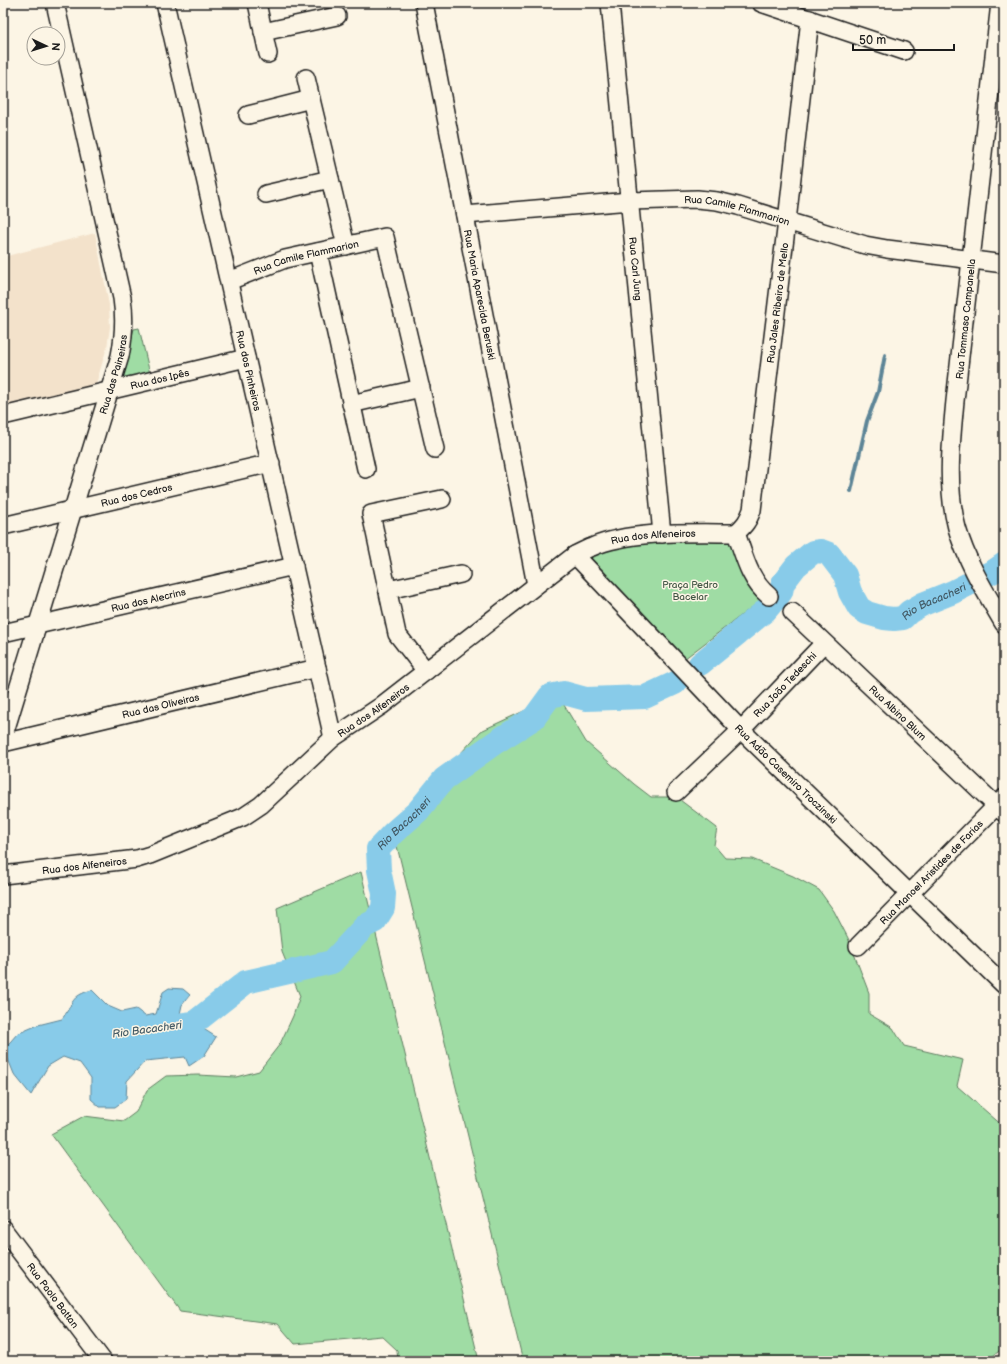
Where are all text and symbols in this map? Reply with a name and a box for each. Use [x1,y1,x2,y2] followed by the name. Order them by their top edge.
[26,26,66,66] north arrow
[853,26,954,52] scale bar
[859,33,886,48] text: 50 m
[49,42,62,51] text: N
[684,194,791,229] street label: Rua Camile Flammarion
[461,229,498,361] street label: Rua Maria Aparecida Beruski
[626,236,644,302] street label: Rua Carl Jung
[252,238,360,278] street label: Rua Camile Flammarion
[765,242,791,364] street label: Rua Jales Ribeiro de Mello
[954,258,978,380] street label: Rua Tommaso Campanella
[233,329,263,412] street label: Rua dos Pinheiros
[97,334,130,416] street label: Rua das Paineiras
[129,367,190,392] street label: Rua dos Ipês
[100,481,174,510] street label: Rua dos Cedros
[610,528,696,547] street label: Rua dos Alfeneiros
[662,579,718,603] park label: Praça Pedro Bacelar
[899,580,969,623] water label: Rio Bacacheri
[110,586,187,615] street label: Rua dos Alecrins
[751,650,819,720] street label: Rua João Tedeschi
[336,681,412,740] street label: Rua dos Alfeneiros
[866,683,928,743] street label: Rua Albino Blum
[121,691,201,721] street label: Rua das Oliveiras
[732,722,839,827] street label: Rua Adão Casemiro Troczinski
[375,794,434,853] water label: Rio Bacacheri
[878,818,986,927] street label: Rua Manoel Aristides de Farias
[42,855,128,877] street label: Rua dos Alfeneiros
[111,1018,183,1041] water label: Rio Bacacheri
[24,1261,81,1331] street label: Rua Paolo Battan

